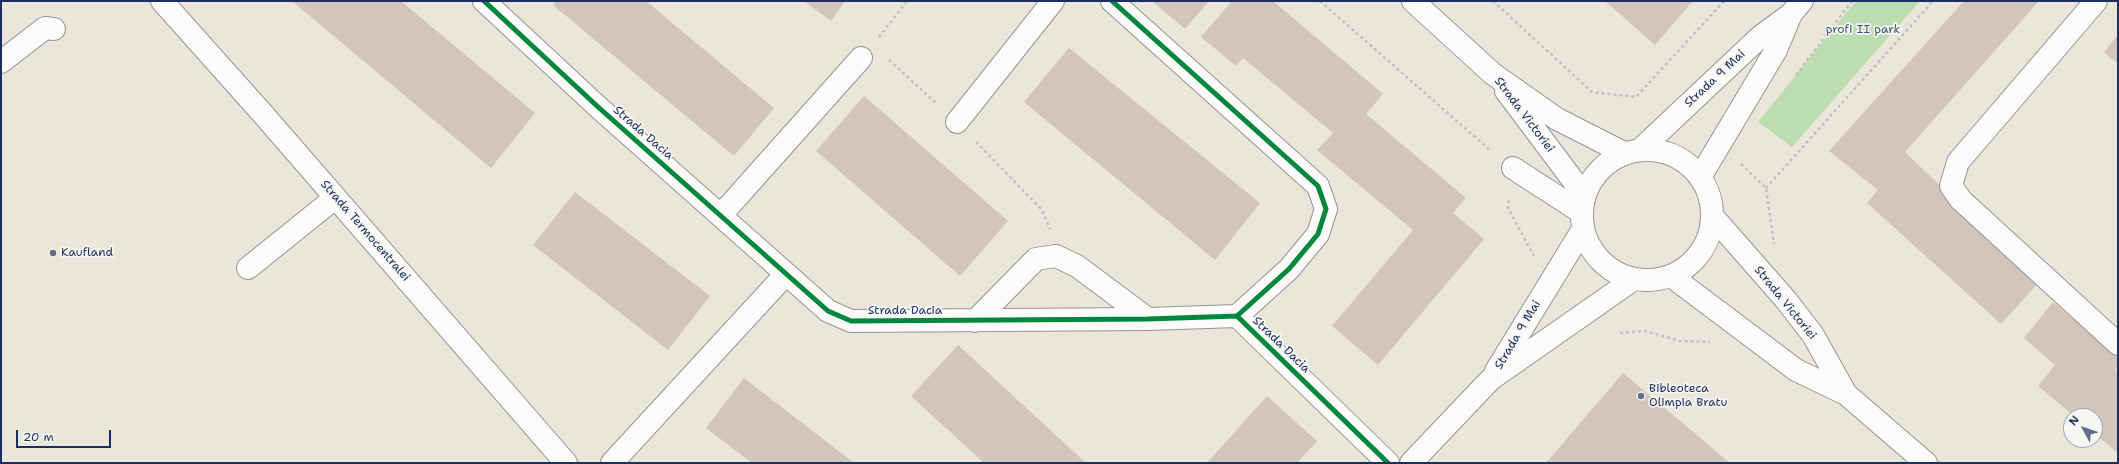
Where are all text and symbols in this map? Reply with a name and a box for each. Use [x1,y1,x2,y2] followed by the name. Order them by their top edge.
[1826,23,1900,37] park label: profi II park
[1682,47,1748,111] street label: Strada 9 Mai
[1491,74,1557,156] street label: Strada Victoriei
[610,103,676,163] street label: Strada Dacia
[317,178,413,284] street label: Strada Termocentralei
[61,246,113,260] place label: Kaufland
[48,248,58,258] marker: Kaufland
[1751,263,1819,343] street label: Strada Victoriei
[1492,298,1544,372] street label: Strada 9 Mai
[868,304,942,318] street label: Strada Dacia
[1249,314,1313,376] street label: Strada Dacia
[1649,382,1727,410] place label: Bibleoteca Olimpia Bratu
[1636,391,1646,401] marker: Bibleoteca Olimpia Bratu
[2063,408,2103,448] north arrow
[2066,412,2083,429] text: N
[18,422,113,448] scale bar
[23,429,54,445] text: 20 m

